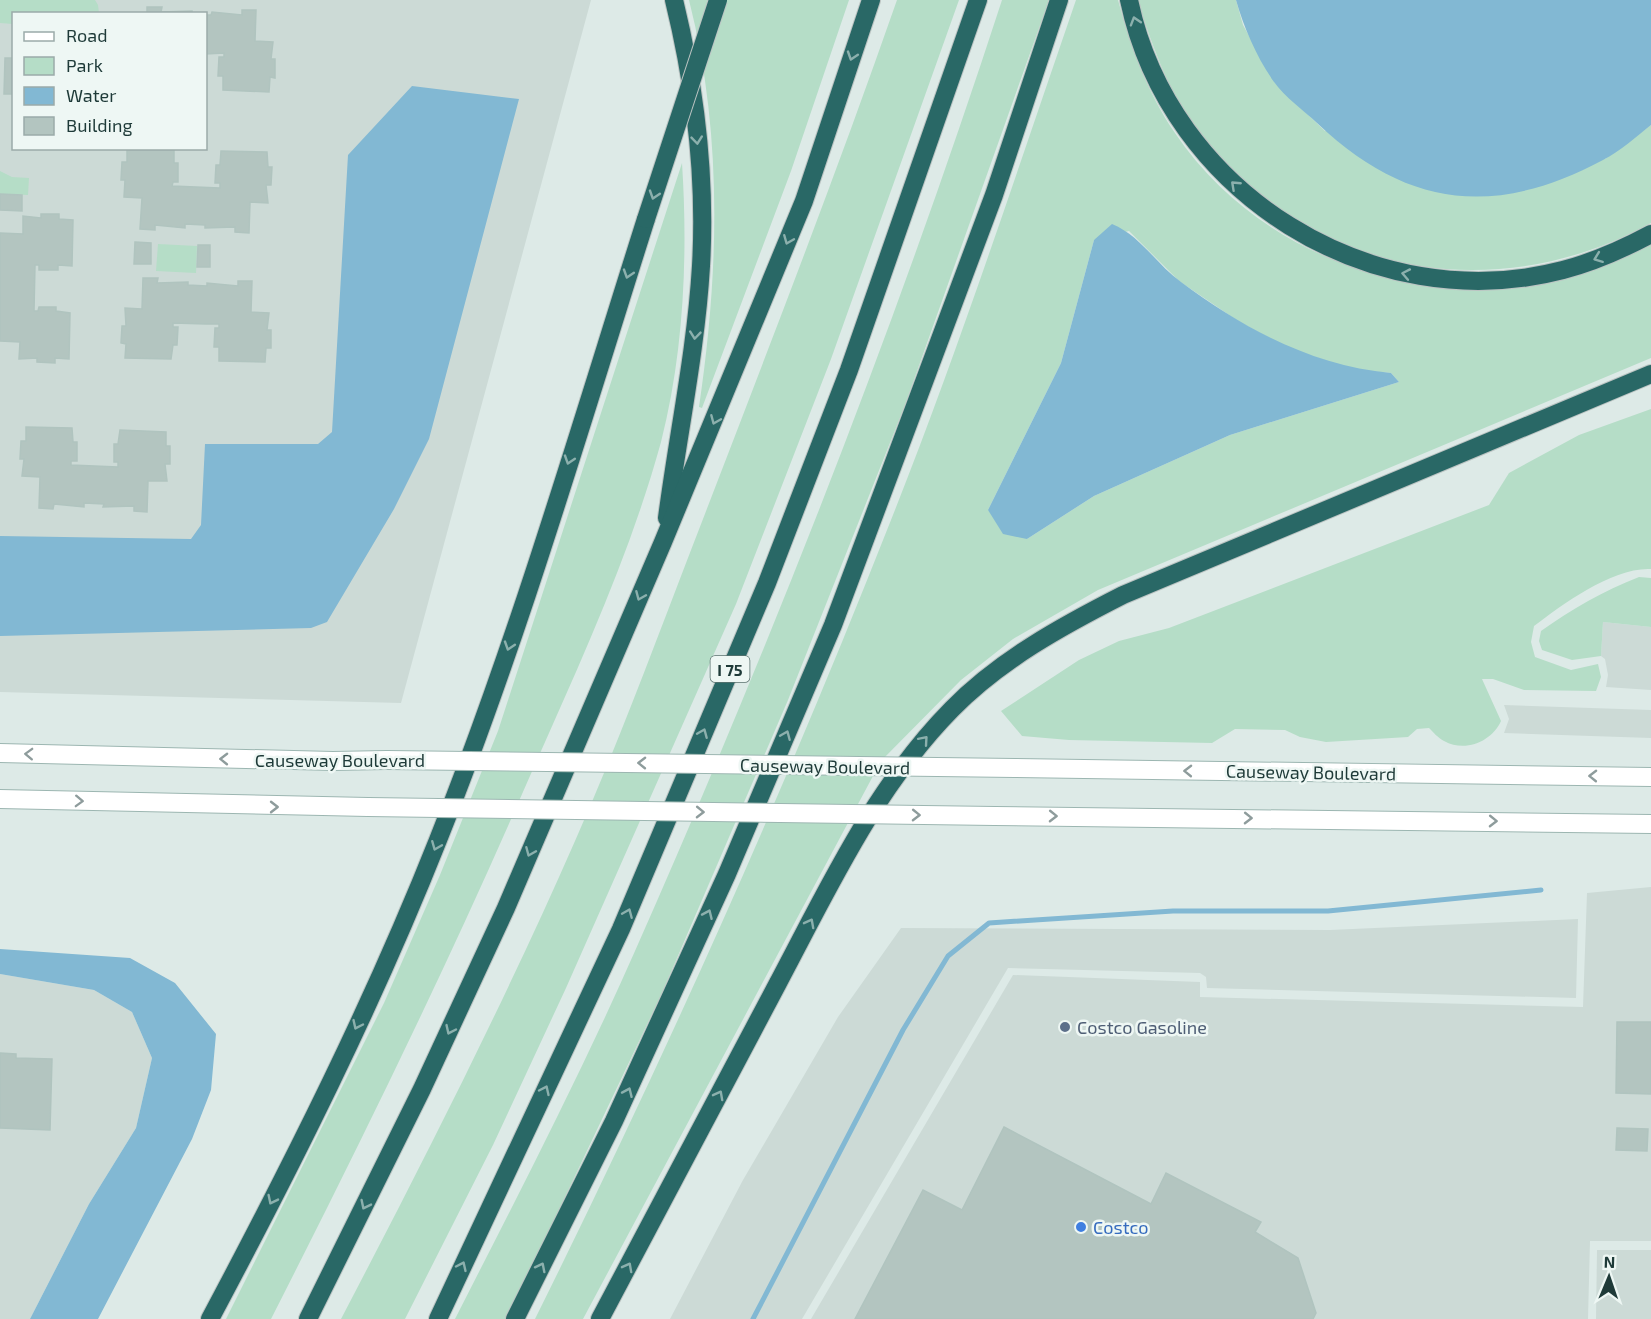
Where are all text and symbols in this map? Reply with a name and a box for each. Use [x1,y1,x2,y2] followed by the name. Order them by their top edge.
[12,12,207,150] legend
[1130,17,1142,27] one-way arrow
[66,24,107,46] text: Road
[847,50,860,60] one-way arrow
[66,54,103,76] text: Park
[66,84,116,106] text: Water
[66,114,133,136] text: Building
[690,136,703,145] one-way arrow
[1232,181,1242,192] one-way arrow
[648,189,661,200] one-way arrow
[783,233,795,244] one-way arrow
[1593,251,1604,263] one-way arrow
[623,268,636,279] one-way arrow
[1401,268,1411,280] one-way arrow
[689,330,702,339] one-way arrow
[710,414,722,425] one-way arrow
[564,454,576,465] one-way arrow
[635,589,647,600] one-way arrow
[504,640,516,651] one-way arrow
[710,656,750,682] road number: I 75
[696,728,708,739] one-way arrow
[779,731,791,742] one-way arrow
[917,736,928,747] one-way arrow
[24,747,33,760] one-way arrow
[255,749,425,771] street label: Causeway Boulevard
[219,753,228,765] one-way arrow
[740,754,910,778] street label: Causeway Boulevard
[637,757,646,769] one-way arrow
[1226,760,1396,784] street label: Causeway Boulevard
[1183,765,1192,777] one-way arrow
[1588,770,1597,783] one-way arrow
[75,795,84,808] one-way arrow
[270,801,279,813] one-way arrow
[695,806,704,818] one-way arrow
[911,808,920,821] one-way arrow
[1049,810,1058,822] one-way arrow
[1244,812,1253,824] one-way arrow
[1489,815,1498,827] one-way arrow
[431,840,443,851] one-way arrow
[525,846,537,857] one-way arrow
[621,908,633,919] one-way arrow
[701,910,713,921] one-way arrow
[803,918,814,929] one-way arrow
[1077,1016,1207,1038] place label: Costco Gasoline
[352,1018,364,1029] one-way arrow
[1058,1020,1072,1034] marker: Costco Gasoline
[445,1023,457,1034] one-way arrow
[538,1085,550,1096] one-way arrow
[620,1087,632,1098] one-way arrow
[712,1091,723,1101] one-way arrow
[267,1194,279,1205] one-way arrow
[361,1199,373,1210] one-way arrow
[1093,1216,1148,1238] place label: Costco
[1074,1220,1088,1234] marker: Costco
[1579,1247,1639,1307] north arrow
[1603,1252,1616,1271] text: N
[455,1262,467,1273] one-way arrow
[534,1262,546,1273] one-way arrow
[621,1263,632,1274] one-way arrow

